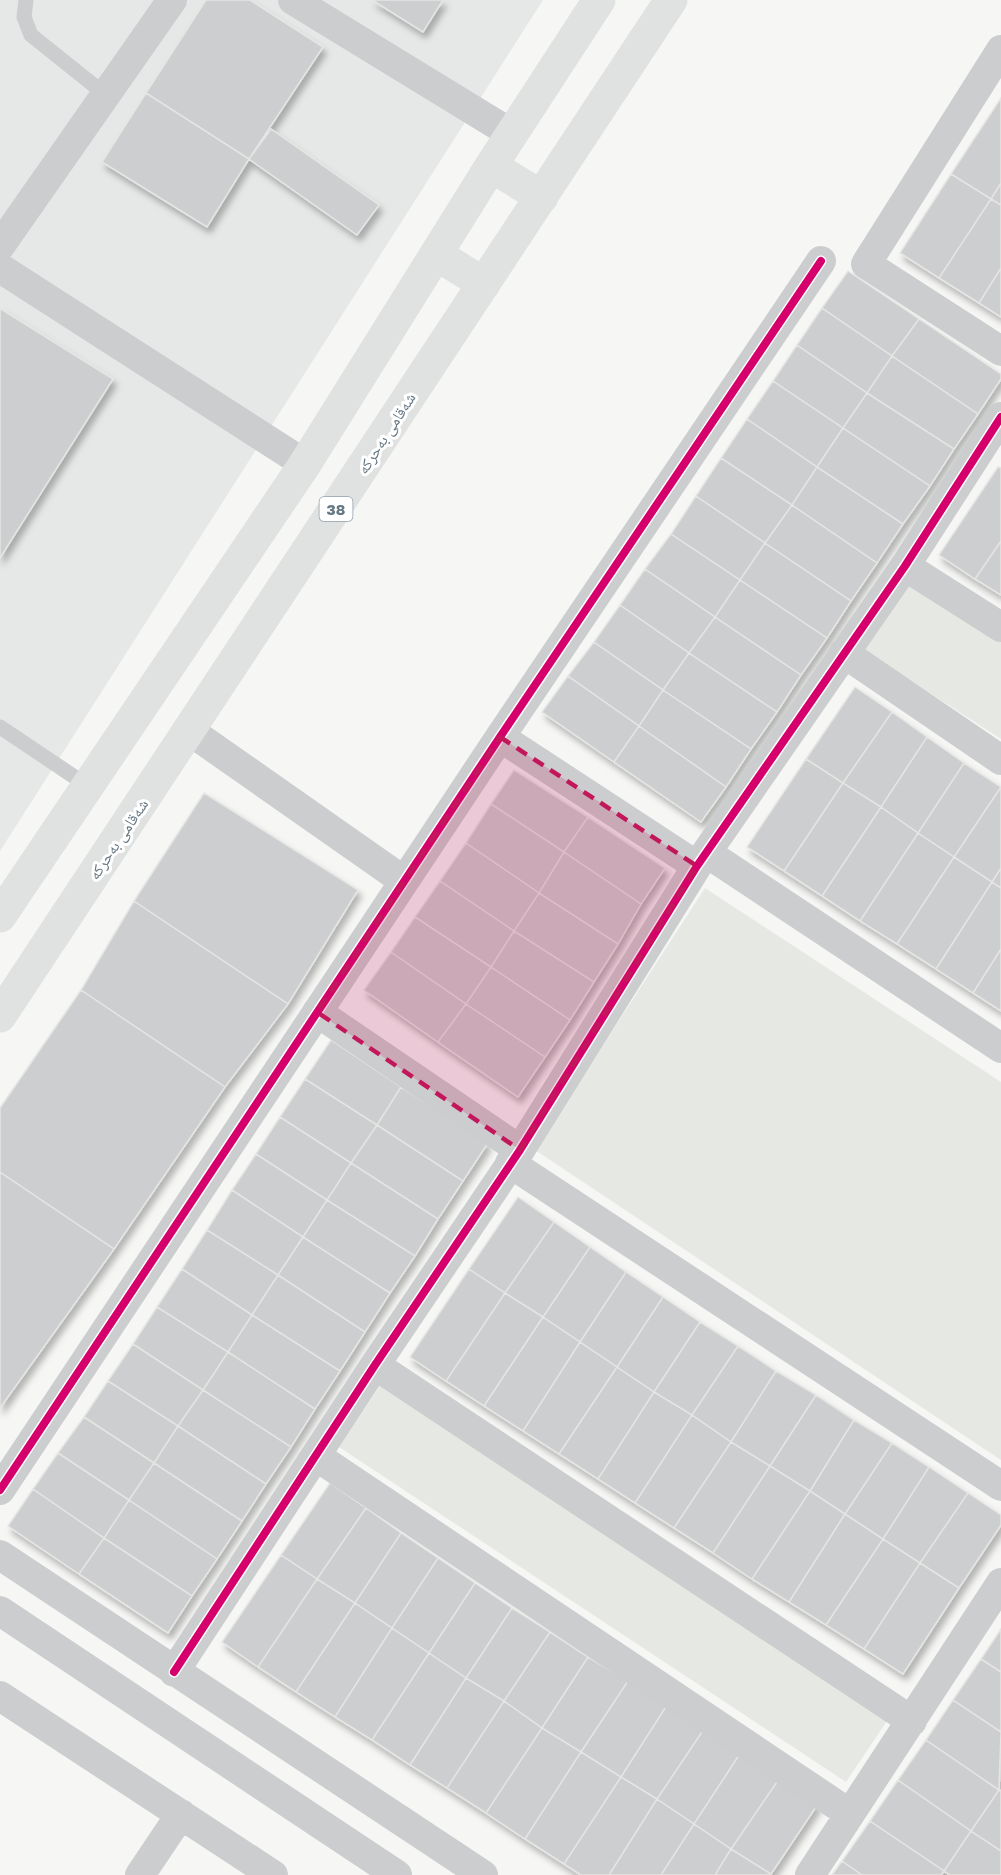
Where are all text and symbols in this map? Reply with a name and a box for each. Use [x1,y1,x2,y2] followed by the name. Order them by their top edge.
[352,389,421,478] street label: شەقامی بەحرکە
[320,497,352,521] road number: 38
[84,795,153,884] street label: شەقامی بەحرکە

